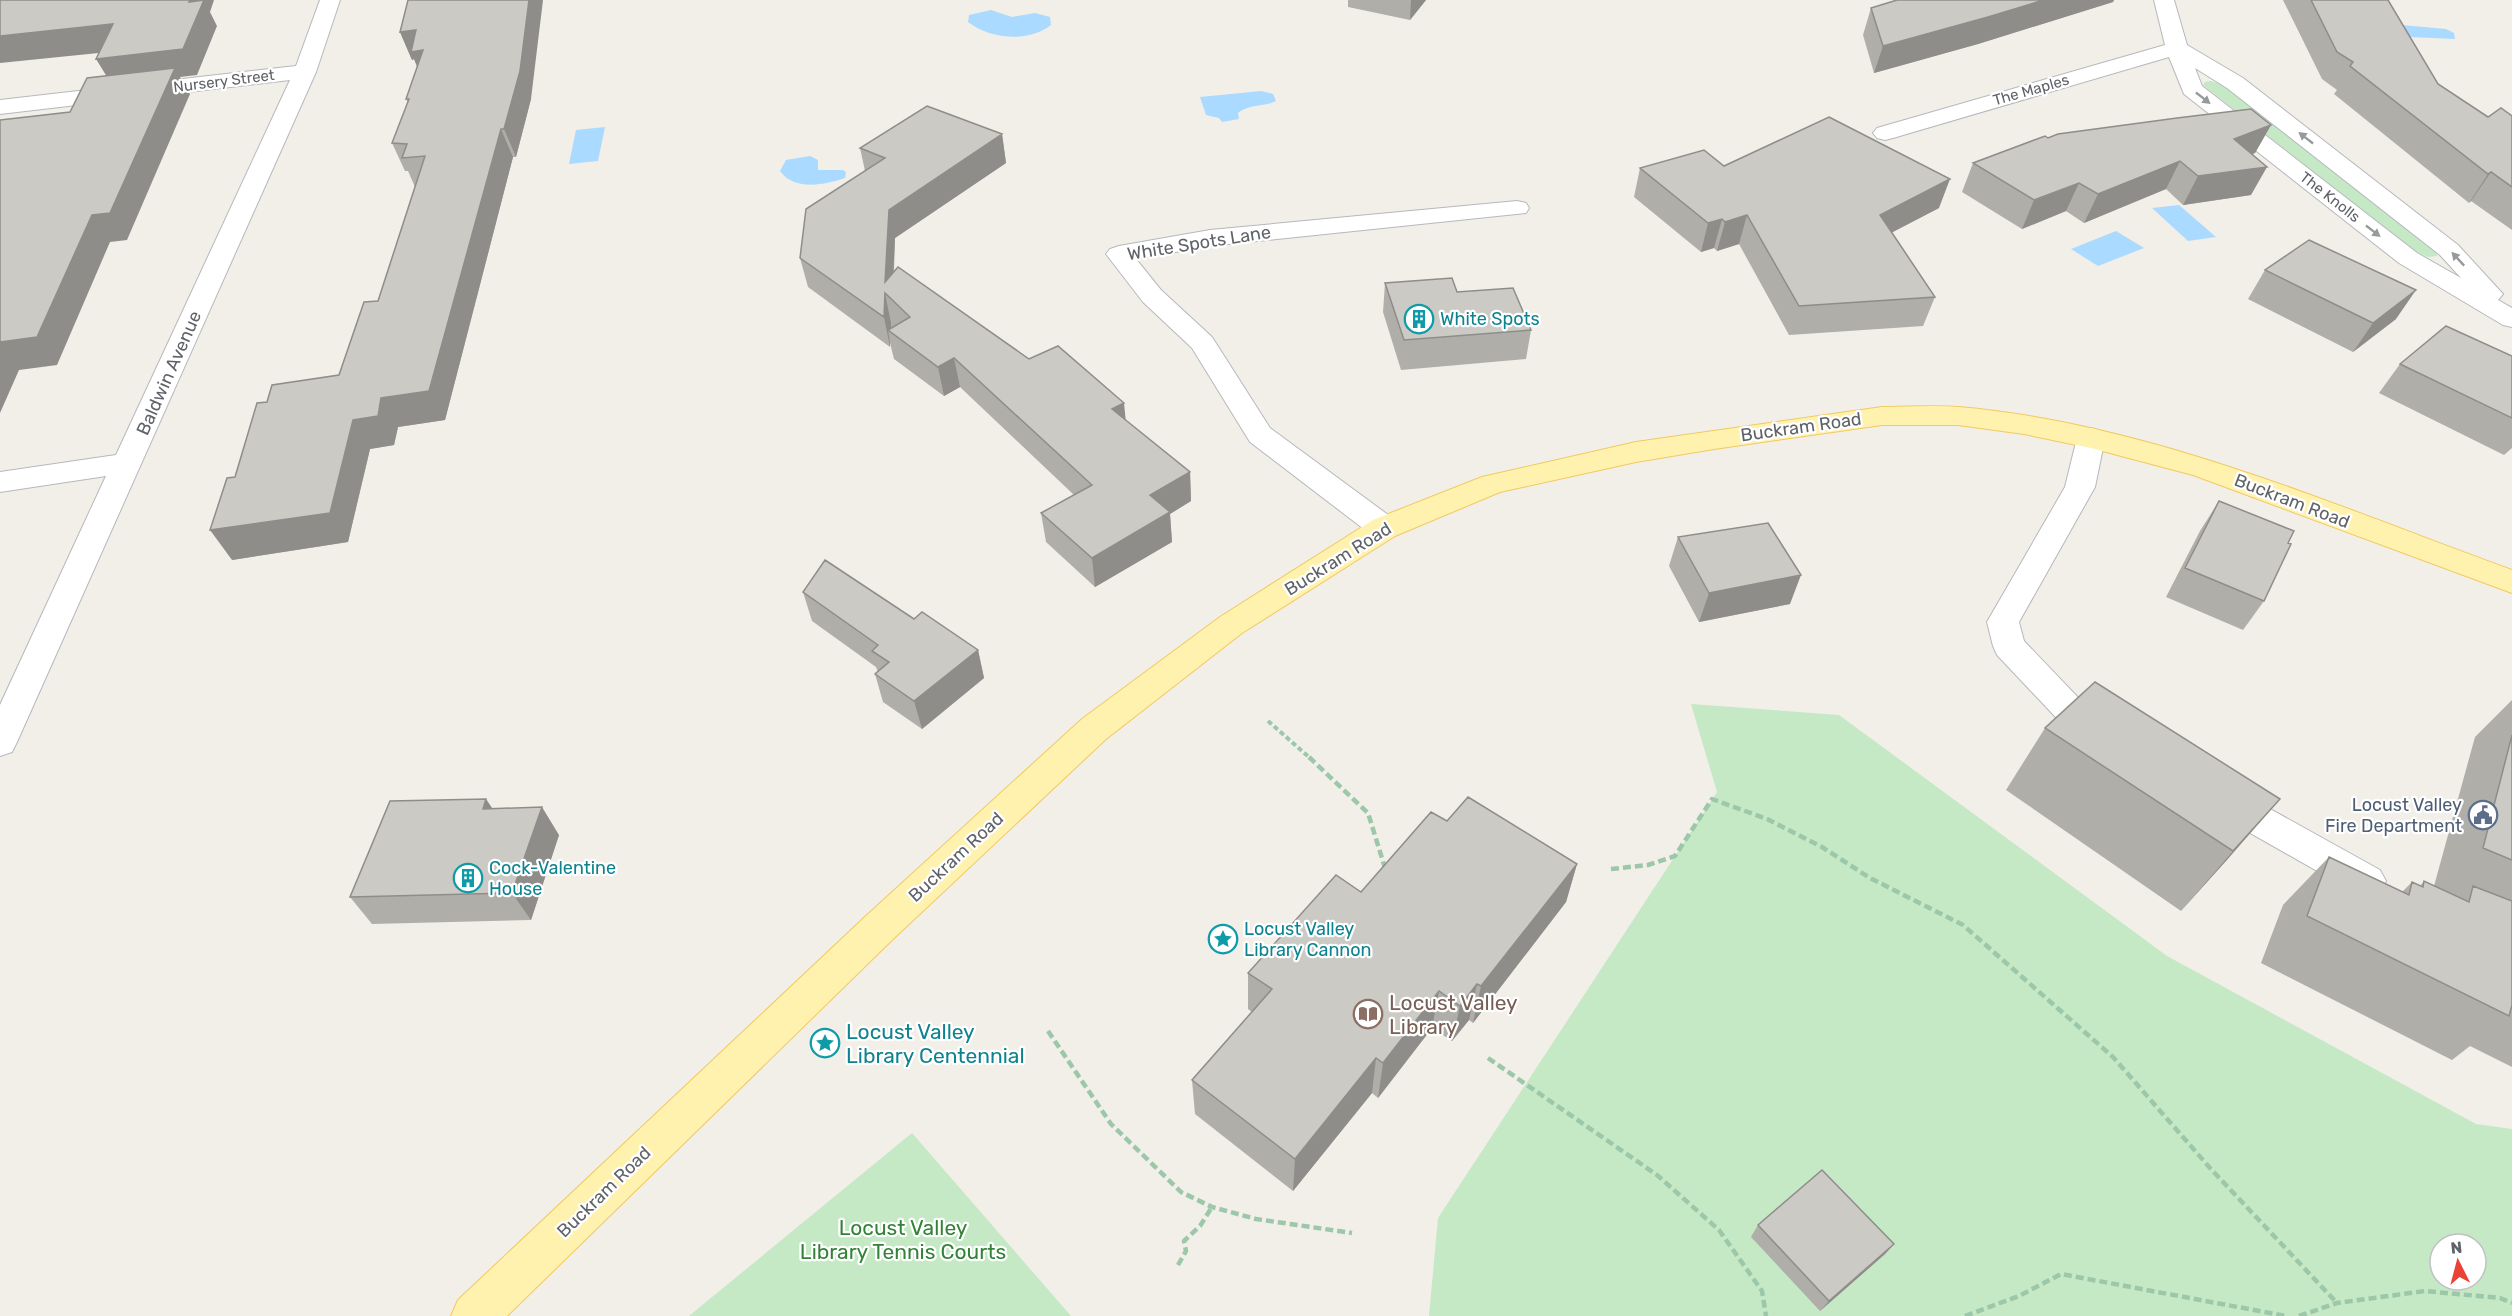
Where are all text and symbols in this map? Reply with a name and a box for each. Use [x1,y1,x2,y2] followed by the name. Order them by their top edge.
[172,66,276,96] street label: Nursery Street
[1991,70,2072,109] street label: The Maples
[2196,92,2211,104] one-way arrow
[2298,131,2314,144] one-way arrow
[2296,168,2364,226] street label: The Knolls
[1126,221,1272,265] street label: White Spots Lane
[2366,225,2381,237] one-way arrow
[2451,252,2465,267] one-way arrow
[1403,303,1435,335] building icon: White Spots
[132,307,206,439] street label: Baldwin Avenue
[1440,308,1540,330] place label: White Spots
[1739,408,1863,446] street label: Buckram Road
[2231,469,2353,533] street label: Buckram Road
[1281,517,1395,601] street label: Buckram Road
[2325,794,2462,837] place label: Locust Valley Fire Department
[2467,799,2499,831] public building icon: Locust Valley Fire Department
[904,807,1008,907] street label: Buckram Road
[489,857,616,900] place label: Cock-Valentine House
[452,862,484,894] building icon: Cock-Valentine House
[1244,918,1372,961] place label: Locust Valley Library Cannon
[1207,923,1239,955] place icon: Locust Valley Library Cannon
[1389,990,1518,1039] place label: Locust Valley Library
[1352,998,1384,1030] library icon: Locust Valley Library
[846,1019,1024,1068] place label: Locust Valley Library Centennial
[809,1027,841,1059] place icon: Locust Valley Library Centennial
[553,1142,655,1242] street label: Buckram Road
[800,1215,1006,1264] park label: Locust Valley Library Tennis Courts
[2428,1232,2488,1292] north arrow
[2450,1238,2463,1258] text: N

